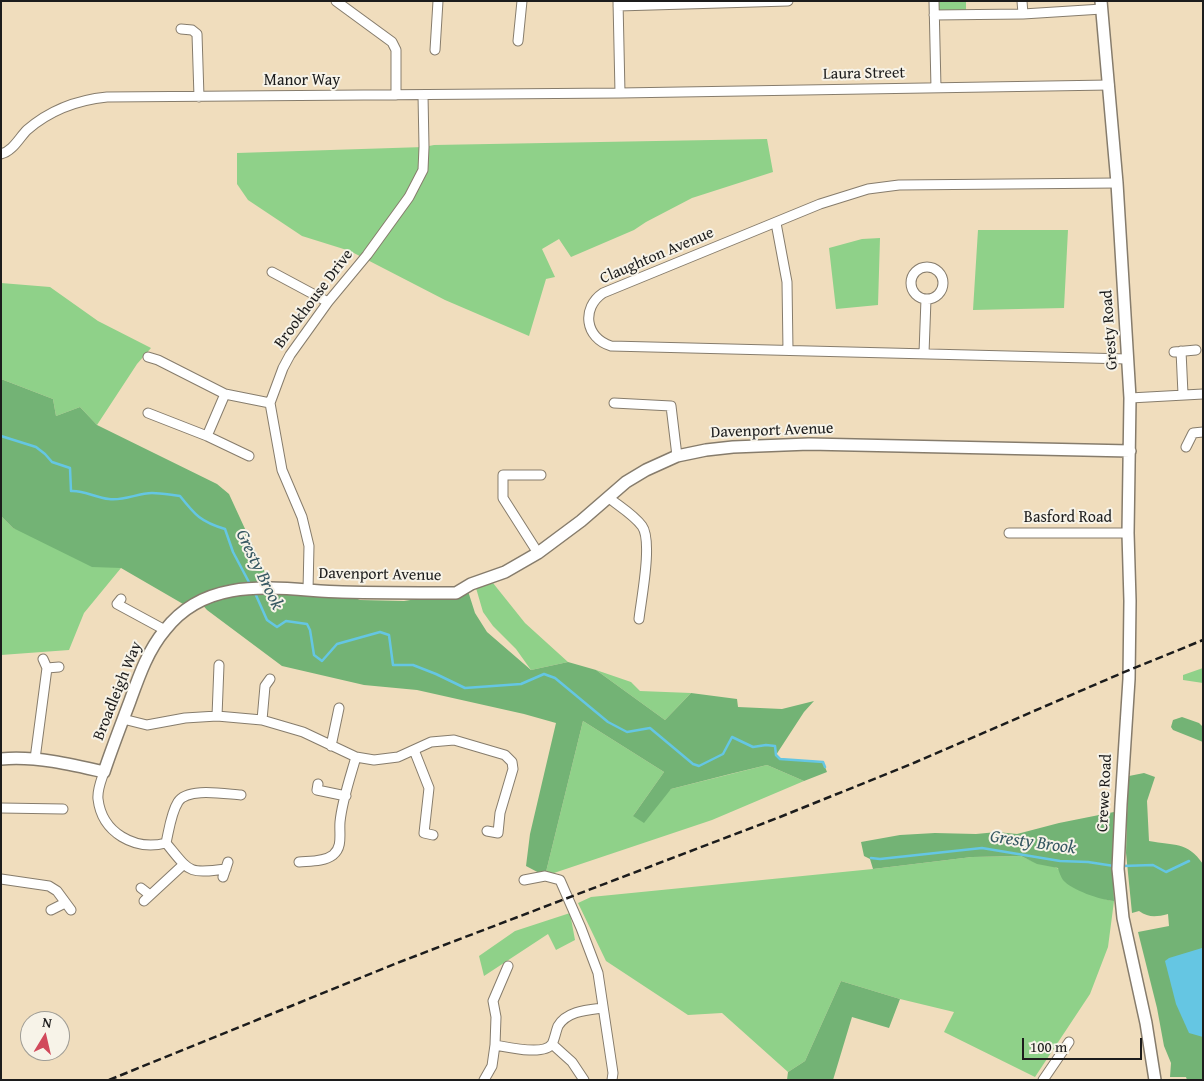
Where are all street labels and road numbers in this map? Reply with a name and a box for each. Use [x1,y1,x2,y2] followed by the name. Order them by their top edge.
[823,64,905,84] street label: Laura Street
[264,71,340,91] street label: Manor Way
[597,223,717,289] street label: Claughton Avenue
[271,246,357,352] street label: Brookhouse Drive
[1098,289,1122,371] street label: Gresty Road
[710,419,834,443] street label: Davenport Avenue
[1024,508,1112,528] street label: Basford Road
[318,564,442,586] street label: Davenport Avenue
[89,639,147,743] street label: Broadleigh Way
[1093,754,1117,832] street label: Crewe Road

